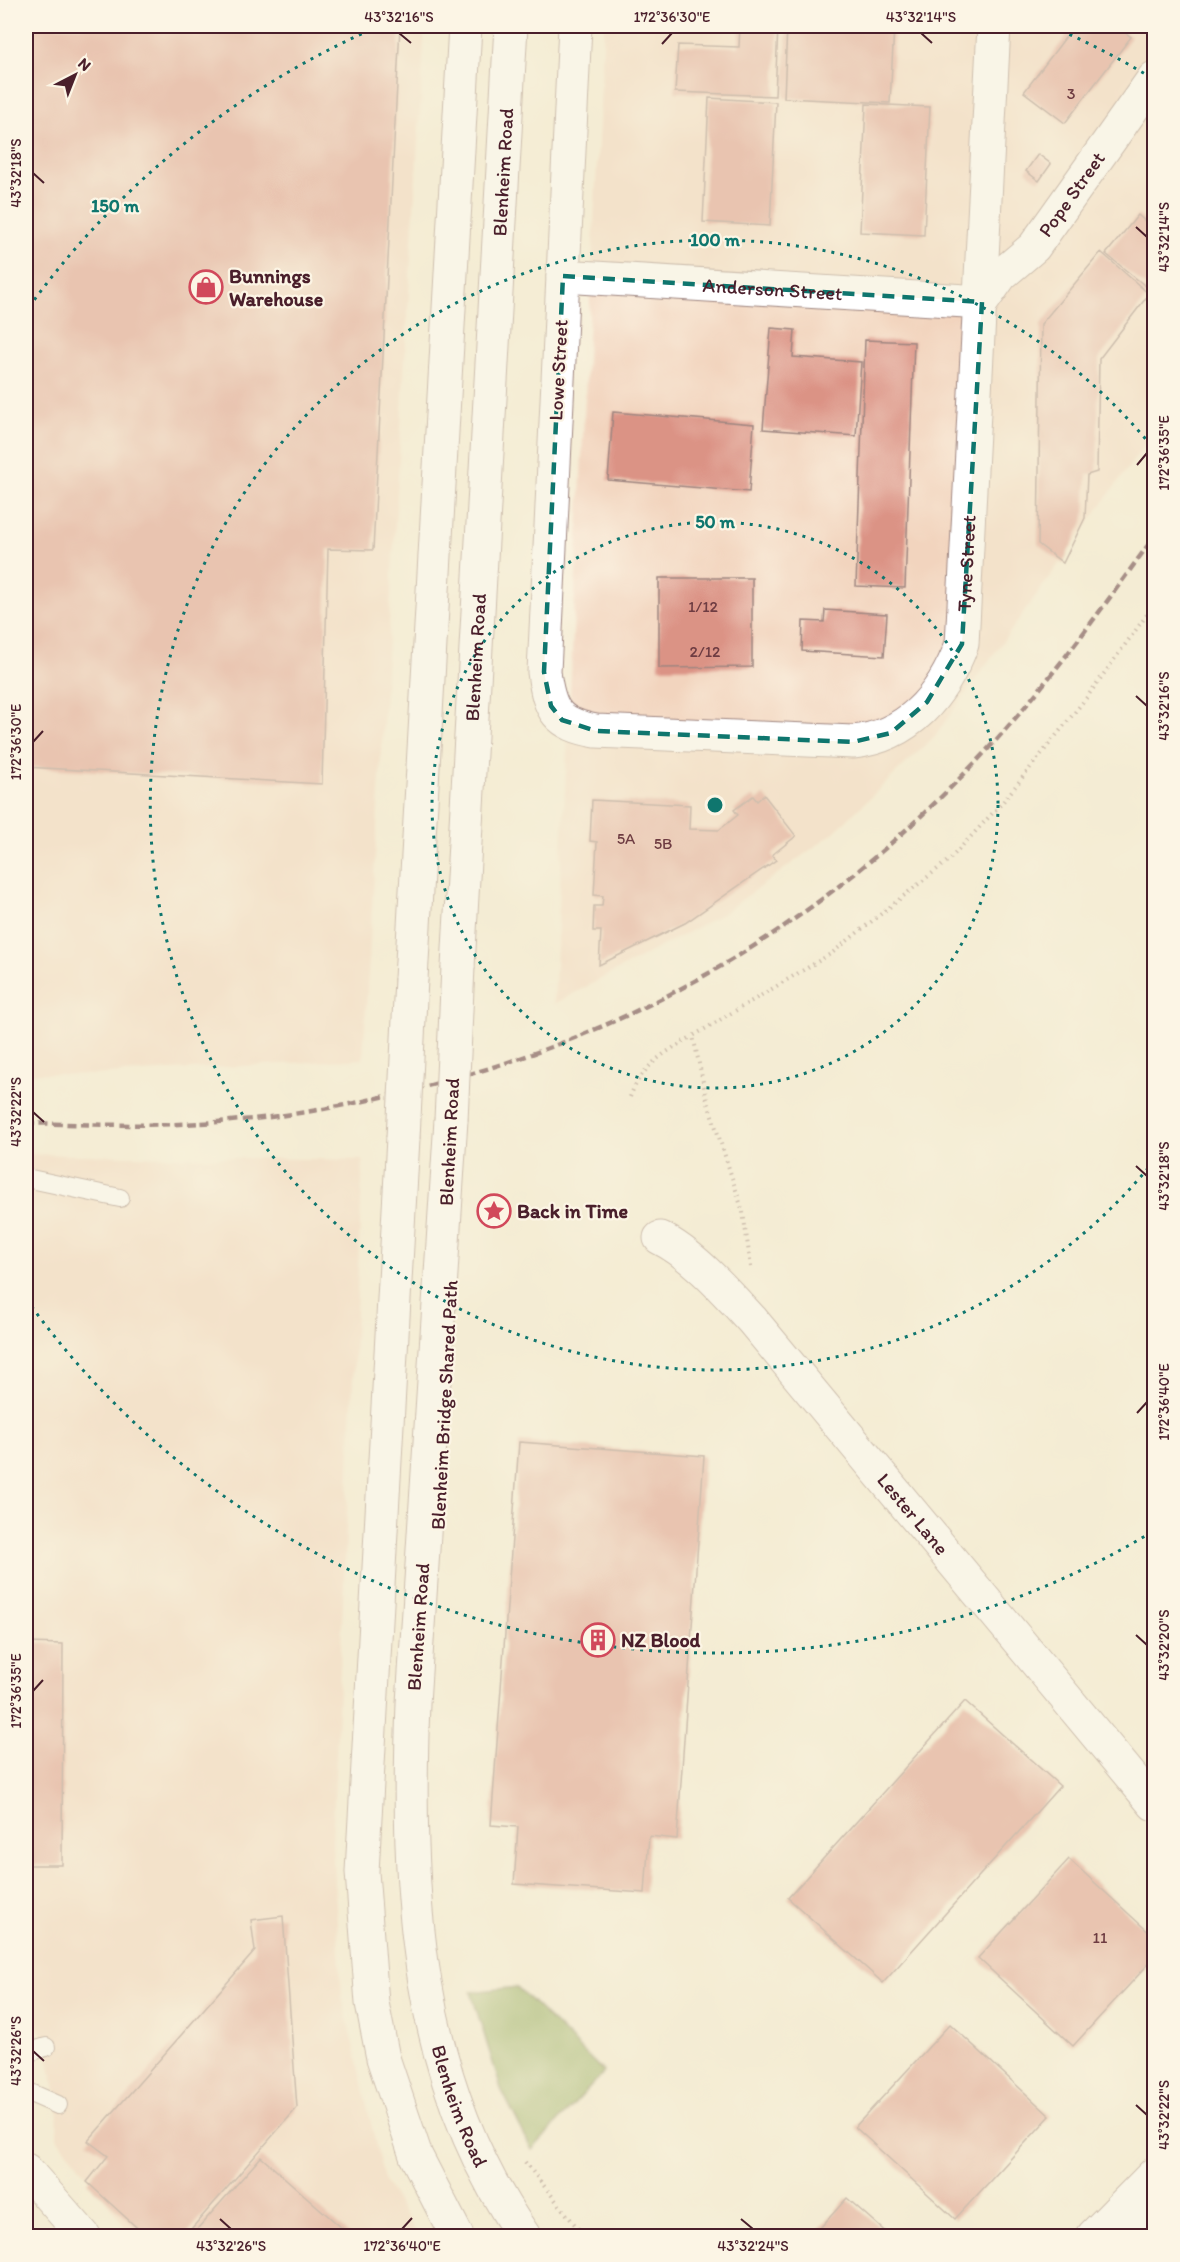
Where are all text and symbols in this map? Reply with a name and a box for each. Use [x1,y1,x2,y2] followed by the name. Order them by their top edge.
[364,8,434,26] text: 43°32'16"S
[634,8,710,26] text: 172°36'30"E
[886,8,956,26] text: 43°32'14"S
[45,45,105,105] north arrow
[74,54,95,75] text: N
[1067,84,1076,103] house number: 3
[487,107,518,237] street label: Blenheim Road
[7,138,25,208] text: 43°32'18"S
[1033,147,1110,241] street label: Pope Street
[91,195,140,217] text: 150 m
[1155,202,1173,272] text: 43°32'14"S
[690,229,741,251] text: 100 m
[229,264,324,311] place label: Bunnings Warehouse
[188,269,224,305] shop icon: Bunnings Warehouse
[702,273,844,305] street label: Anderson Street
[543,319,573,421] street label: Lowe Street
[1155,415,1173,491] text: 172°36'35"E
[695,511,736,533] text: 50 m
[952,514,981,612] street label: Tyne Street
[460,593,491,722] street label: Blenheim Road
[688,597,719,616] house number: 1/12
[690,642,721,661] house number: 2/12
[1155,671,1173,741] text: 43°32'16"S
[7,704,25,780] text: 172°36'30"E
[705,795,725,815] centre of rings
[617,829,635,848] house number: 5A
[654,834,672,853] house number: 5B
[7,1077,25,1147] text: 43°32'22"S
[434,1077,464,1207] street label: Blenheim Road
[1155,1141,1173,1211] text: 43°32'18"S
[476,1193,512,1229] place icon: Back in Time
[517,1199,628,1223] place label: Back in Time
[425,1279,463,1531] street label: Blenheim Bridge Shared Path
[1155,1363,1173,1441] text: 172°36'40"E
[872,1468,954,1560] street label: Lester Lane
[402,1562,434,1692] street label: Blenheim Road
[1155,1609,1173,1681] text: 43°32'20"S
[580,1622,616,1658] building icon: NZ Blood
[621,1628,701,1652] place label: NZ Blood
[7,1653,25,1729] text: 172°36'35"E
[1093,1928,1108,1947] house number: 11
[7,2016,25,2086] text: 43°32'26"S
[427,2042,493,2171] street label: Blenheim Road
[1155,2080,1173,2150] text: 43°32'22"S
[196,2237,266,2255] text: 43°32'26"S
[363,2237,441,2255] text: 172°36'40"E
[717,2237,789,2255] text: 43°32'24"S

